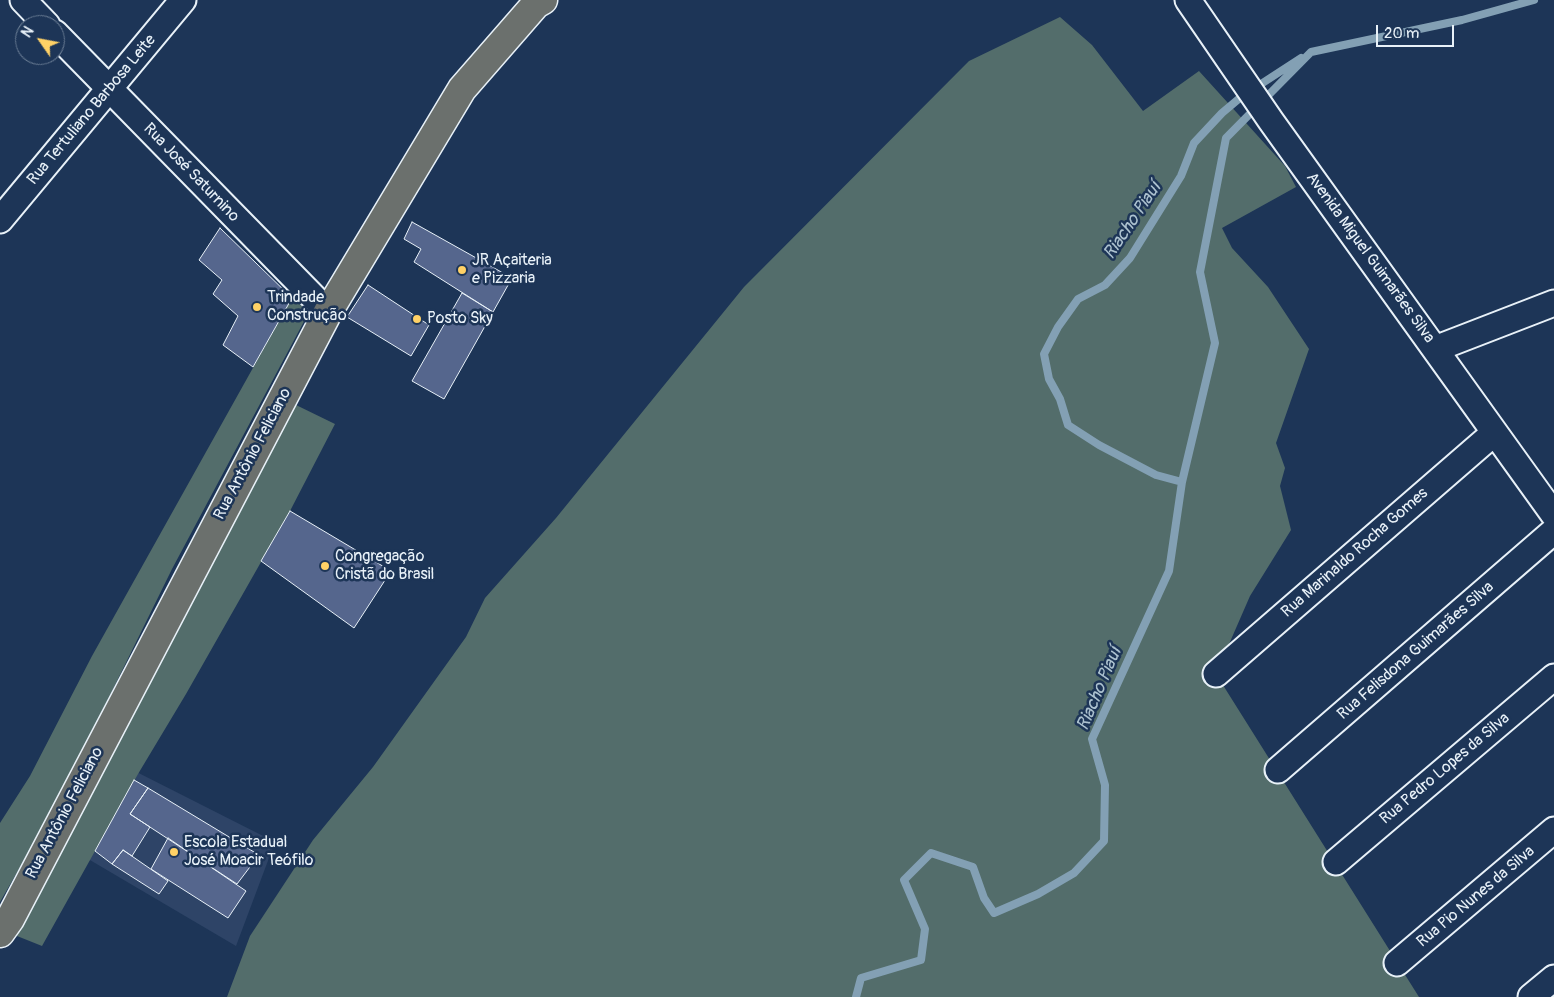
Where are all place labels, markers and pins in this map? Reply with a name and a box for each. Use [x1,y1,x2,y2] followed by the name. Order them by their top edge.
[472,251,552,289] place label: JR Açaiteria e Pizzaria
[456,264,468,276] marker: JR Açaiteria e Pizzaria
[267,288,347,326] place label: Trindade Construção
[251,301,263,313] marker: Trindade Construção
[427,309,493,329] place label: Posto Sky
[411,313,423,325] marker: Posto Sky
[335,547,434,585] place label: Congregação Cristã do Brasil
[319,560,331,572] marker: Congregação Cristã do Brasil
[184,833,313,871] place label: Escola Estadual José Moacir Teófilo
[168,846,180,858] marker: Escola Estadual José Moacir Teófilo

